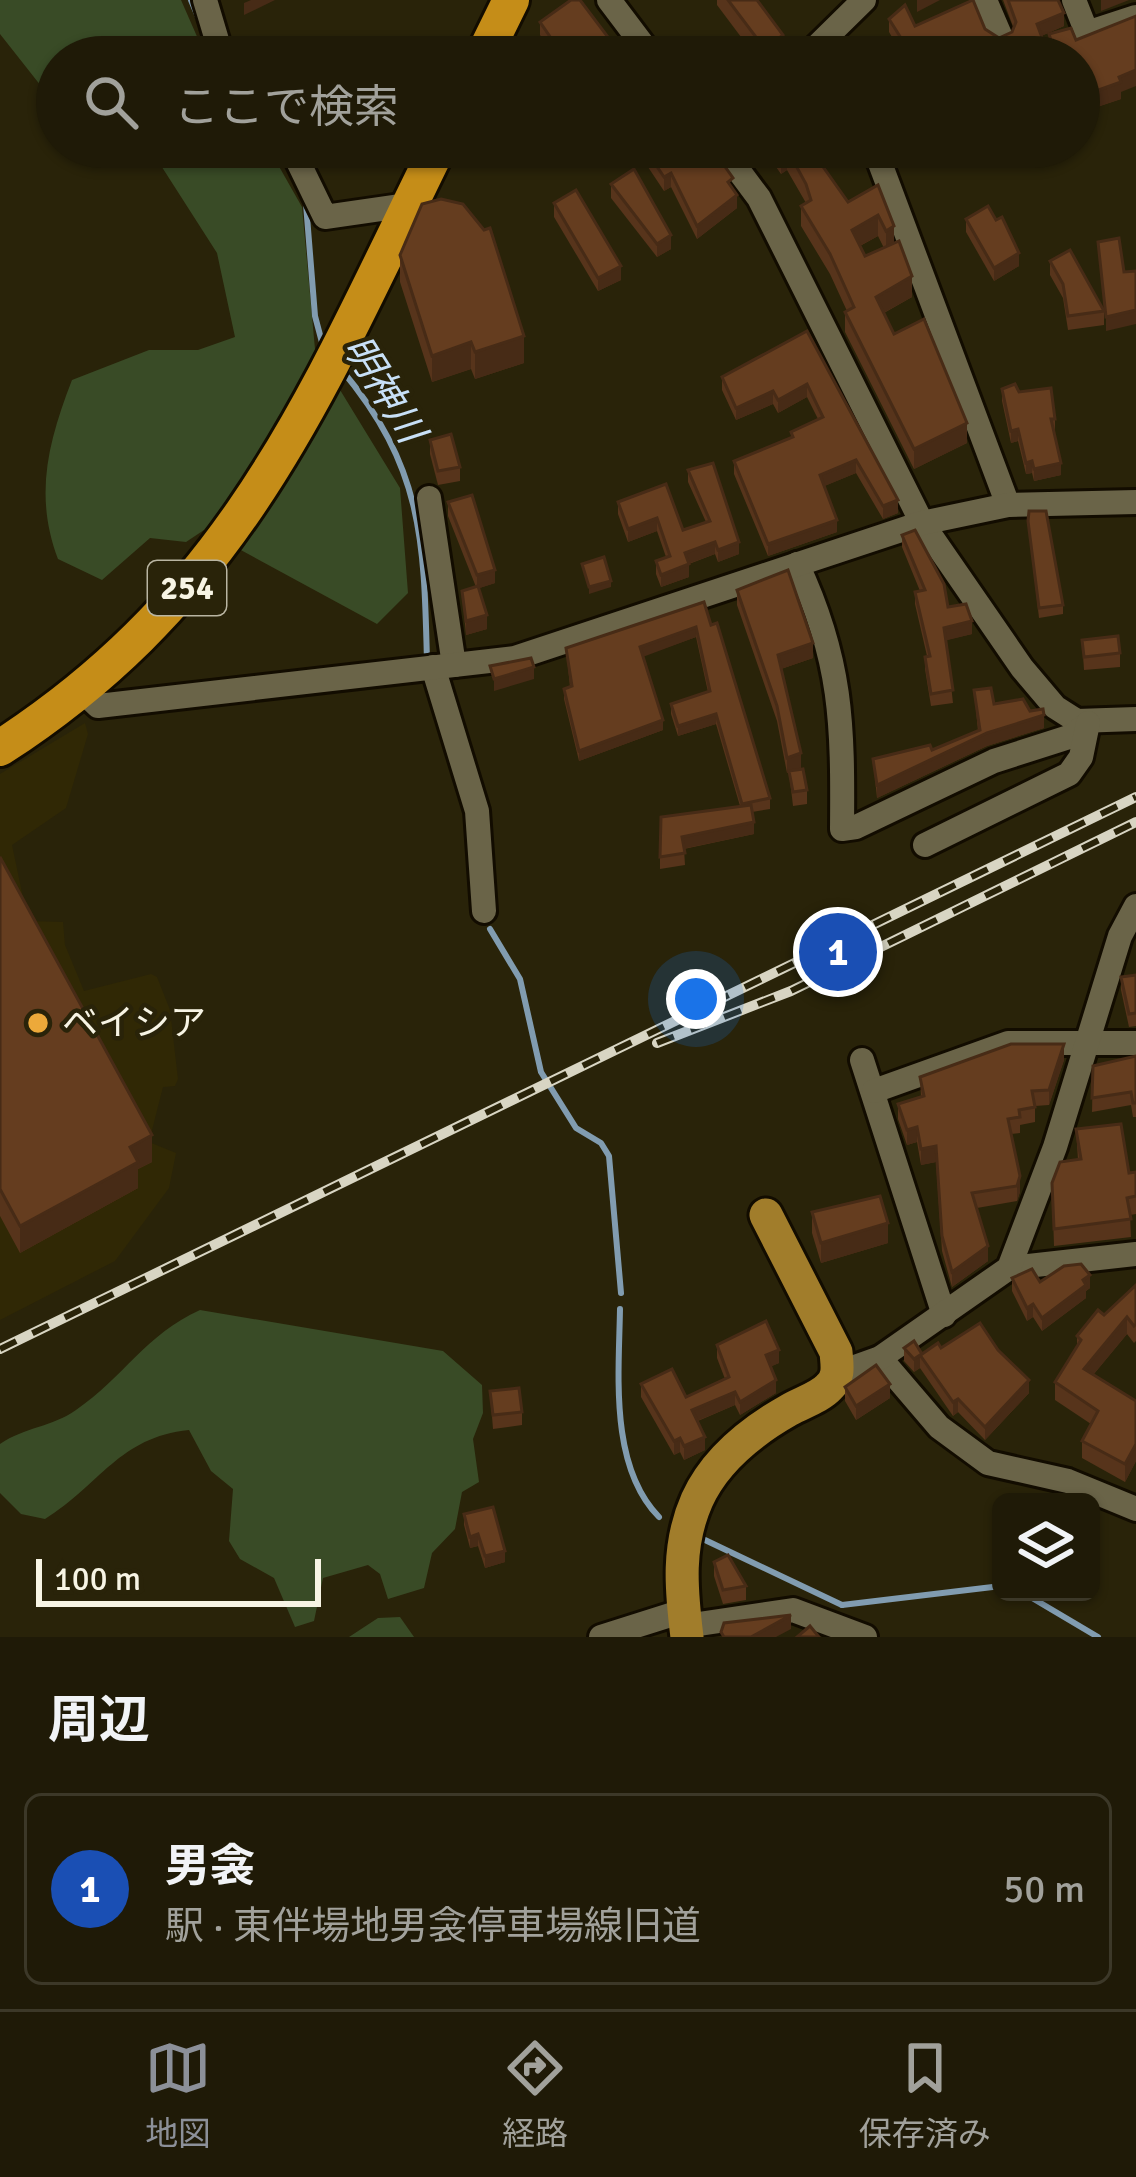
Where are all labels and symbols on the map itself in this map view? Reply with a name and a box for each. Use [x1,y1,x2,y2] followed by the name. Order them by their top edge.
[333,327,437,455] water label: 明神川
[148,561,226,615] road number: 254
[799,907,877,997] pin: 1
[666,969,726,1029] your location
[62,1001,206,1046] place label: ベイシア
[25,1010,51,1036] marker: ベイシア
[36,1553,321,1606] scale bar

